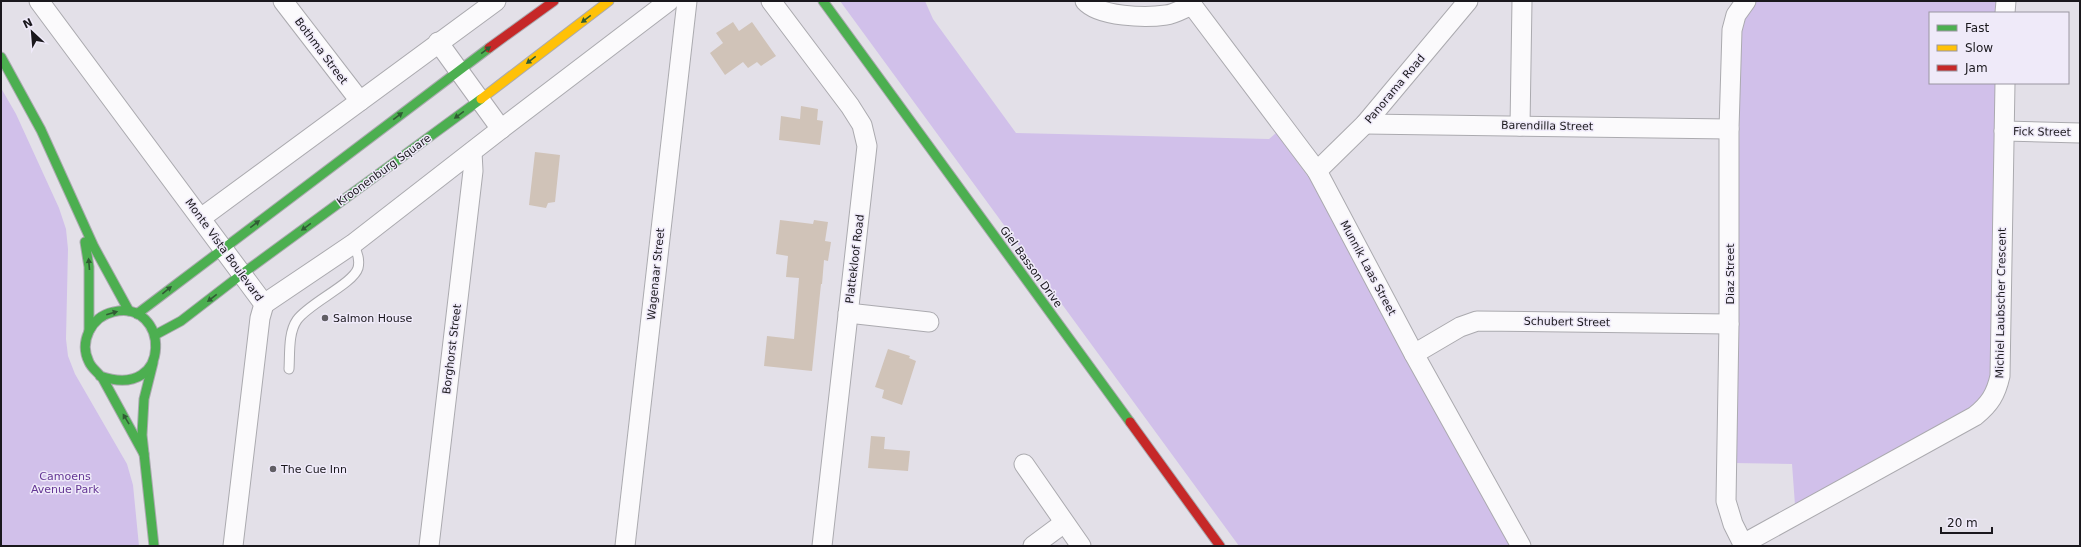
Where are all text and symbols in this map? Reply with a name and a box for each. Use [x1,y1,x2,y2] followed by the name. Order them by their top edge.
[12,12,52,52] north arrow
[1929,12,2069,84] legend
[292,15,351,87] street label: Bothma Street
[580,15,591,23] one-way arrow
[21,16,35,31] text: N
[1965,21,1989,35] text: Fast
[1965,41,1993,55] text: Slow
[481,46,492,54] one-way arrow
[1362,52,1428,126] street label: Panorama Road
[526,56,536,64] one-way arrow
[1964,61,1988,75] text: Jam
[453,111,464,119] one-way arrow
[392,112,403,121] one-way arrow
[1501,119,1594,133] street label: Barendilla Street
[2013,125,2072,139] street label: Fick Street
[334,131,434,209] street label: Kroonenburg Square
[182,196,266,304] street label: Monte Vista Boulevard
[843,214,867,304] street label: Plattekloof Road
[1337,218,1399,318] street label: Munnik Laas Street
[249,220,260,228] one-way arrow
[301,223,311,231] one-way arrow
[997,224,1065,310] street label: Giel Basson Drive
[645,227,667,321] street label: Wagenaar Street
[1993,227,2009,379] street label: Michiel Laubscher Crescent
[1724,243,1737,304] street label: Diaz Street
[85,258,92,270] one-way arrow
[162,285,173,294] one-way arrow
[206,293,217,302] one-way arrow
[440,302,464,395] street label: Borghorst Street
[106,310,118,316] one-way arrow
[333,312,412,325] place label: Salmon House
[320,313,330,323] marker: Salmon House
[1524,315,1611,329] street label: Schubert Street
[122,413,129,425] one-way arrow
[280,463,347,476] place label: The Cue Inn
[268,464,278,474] marker: The Cue Inn
[31,470,100,496] park label: Camoens Avenue Park
[1941,509,1992,535] scale bar
[1947,516,1978,530] text: 20 m

